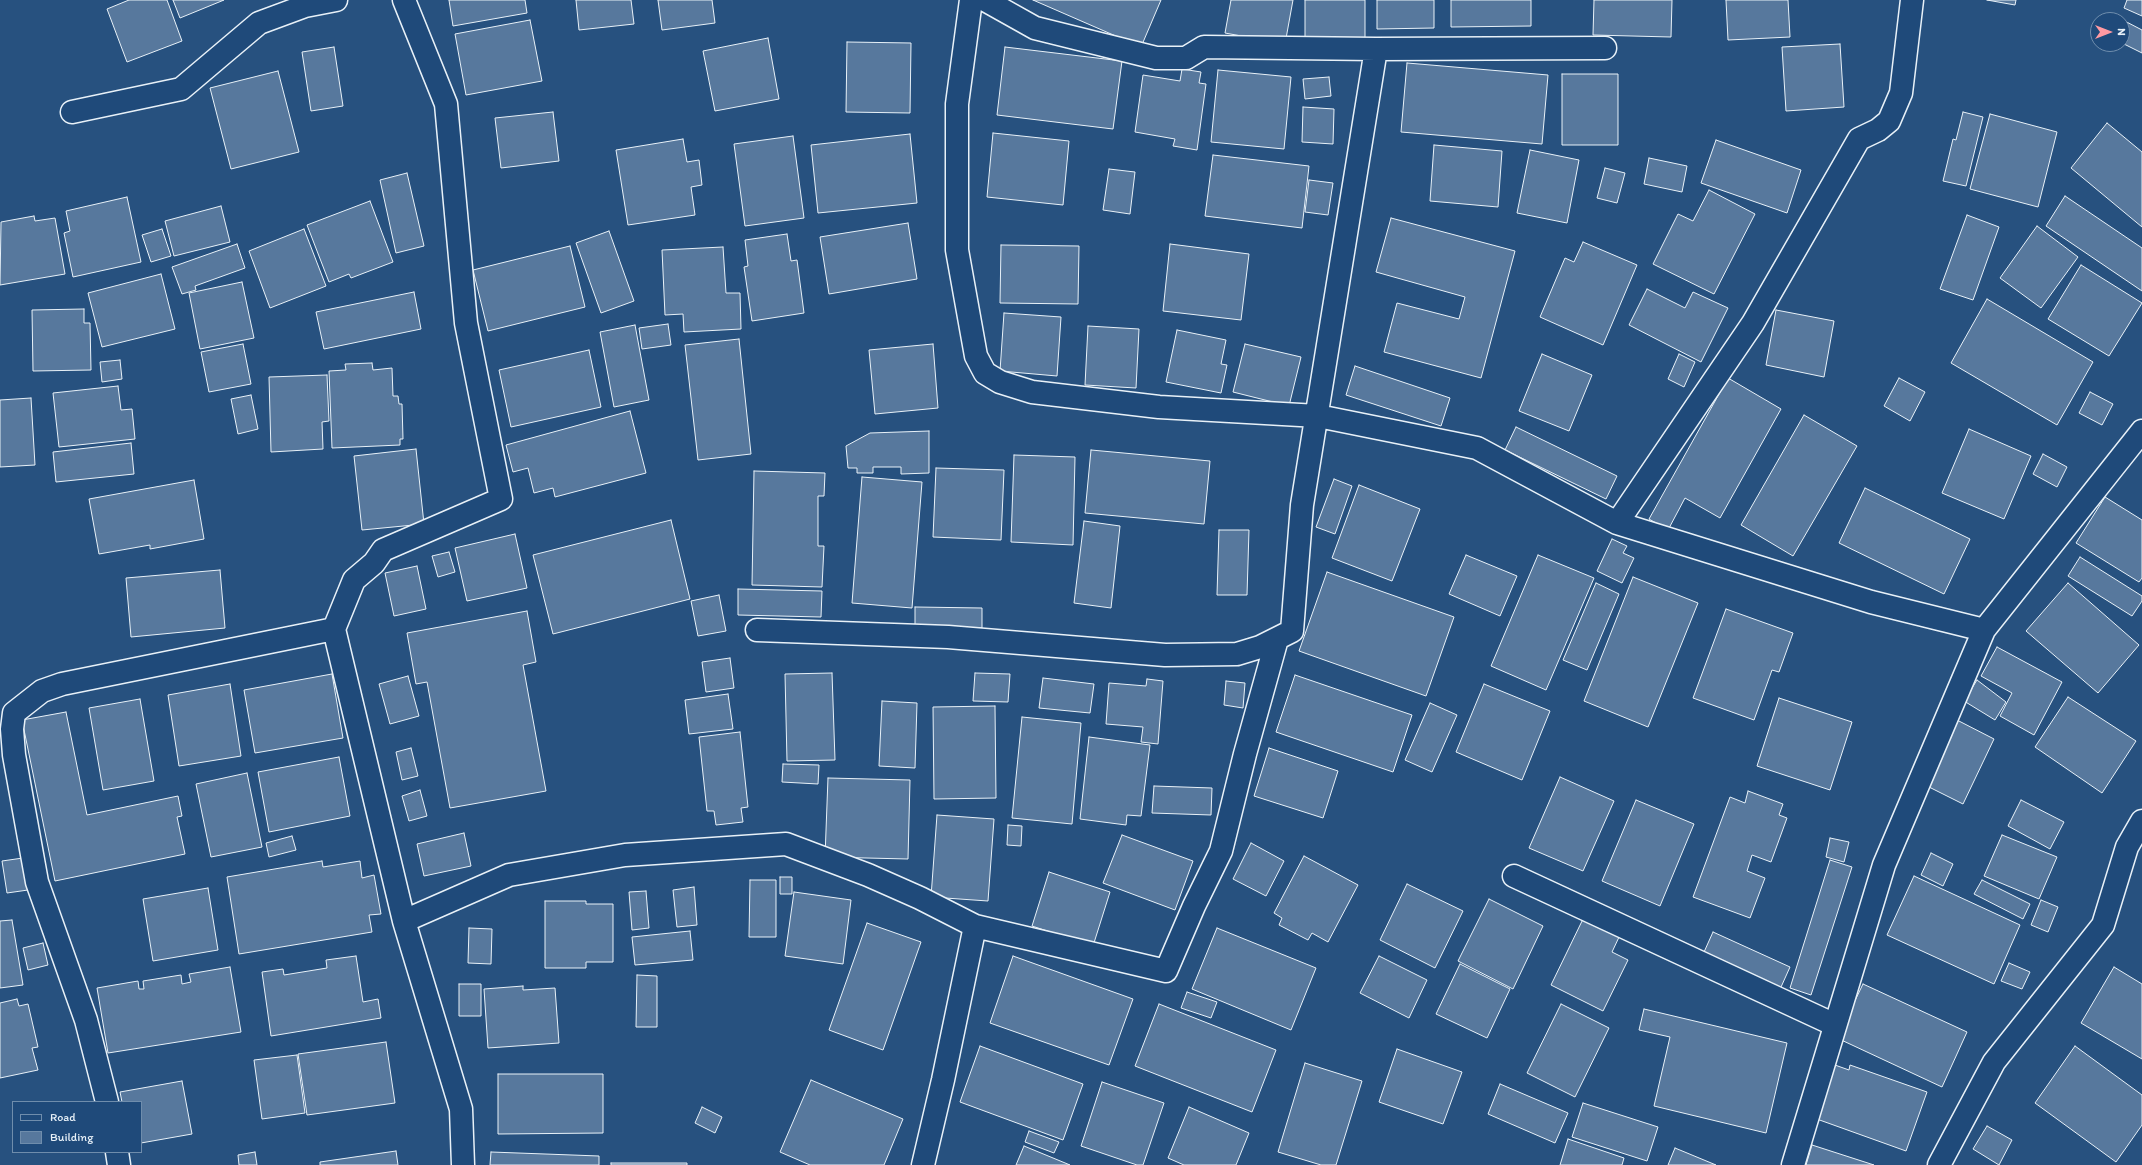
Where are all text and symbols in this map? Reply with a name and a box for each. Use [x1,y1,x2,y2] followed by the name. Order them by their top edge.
[2090,12,2130,52] north arrow
[2115,28,2128,36] text: N
[12,1101,142,1153] legend
[50,1110,76,1124] text: Road
[50,1130,93,1144] text: Building

